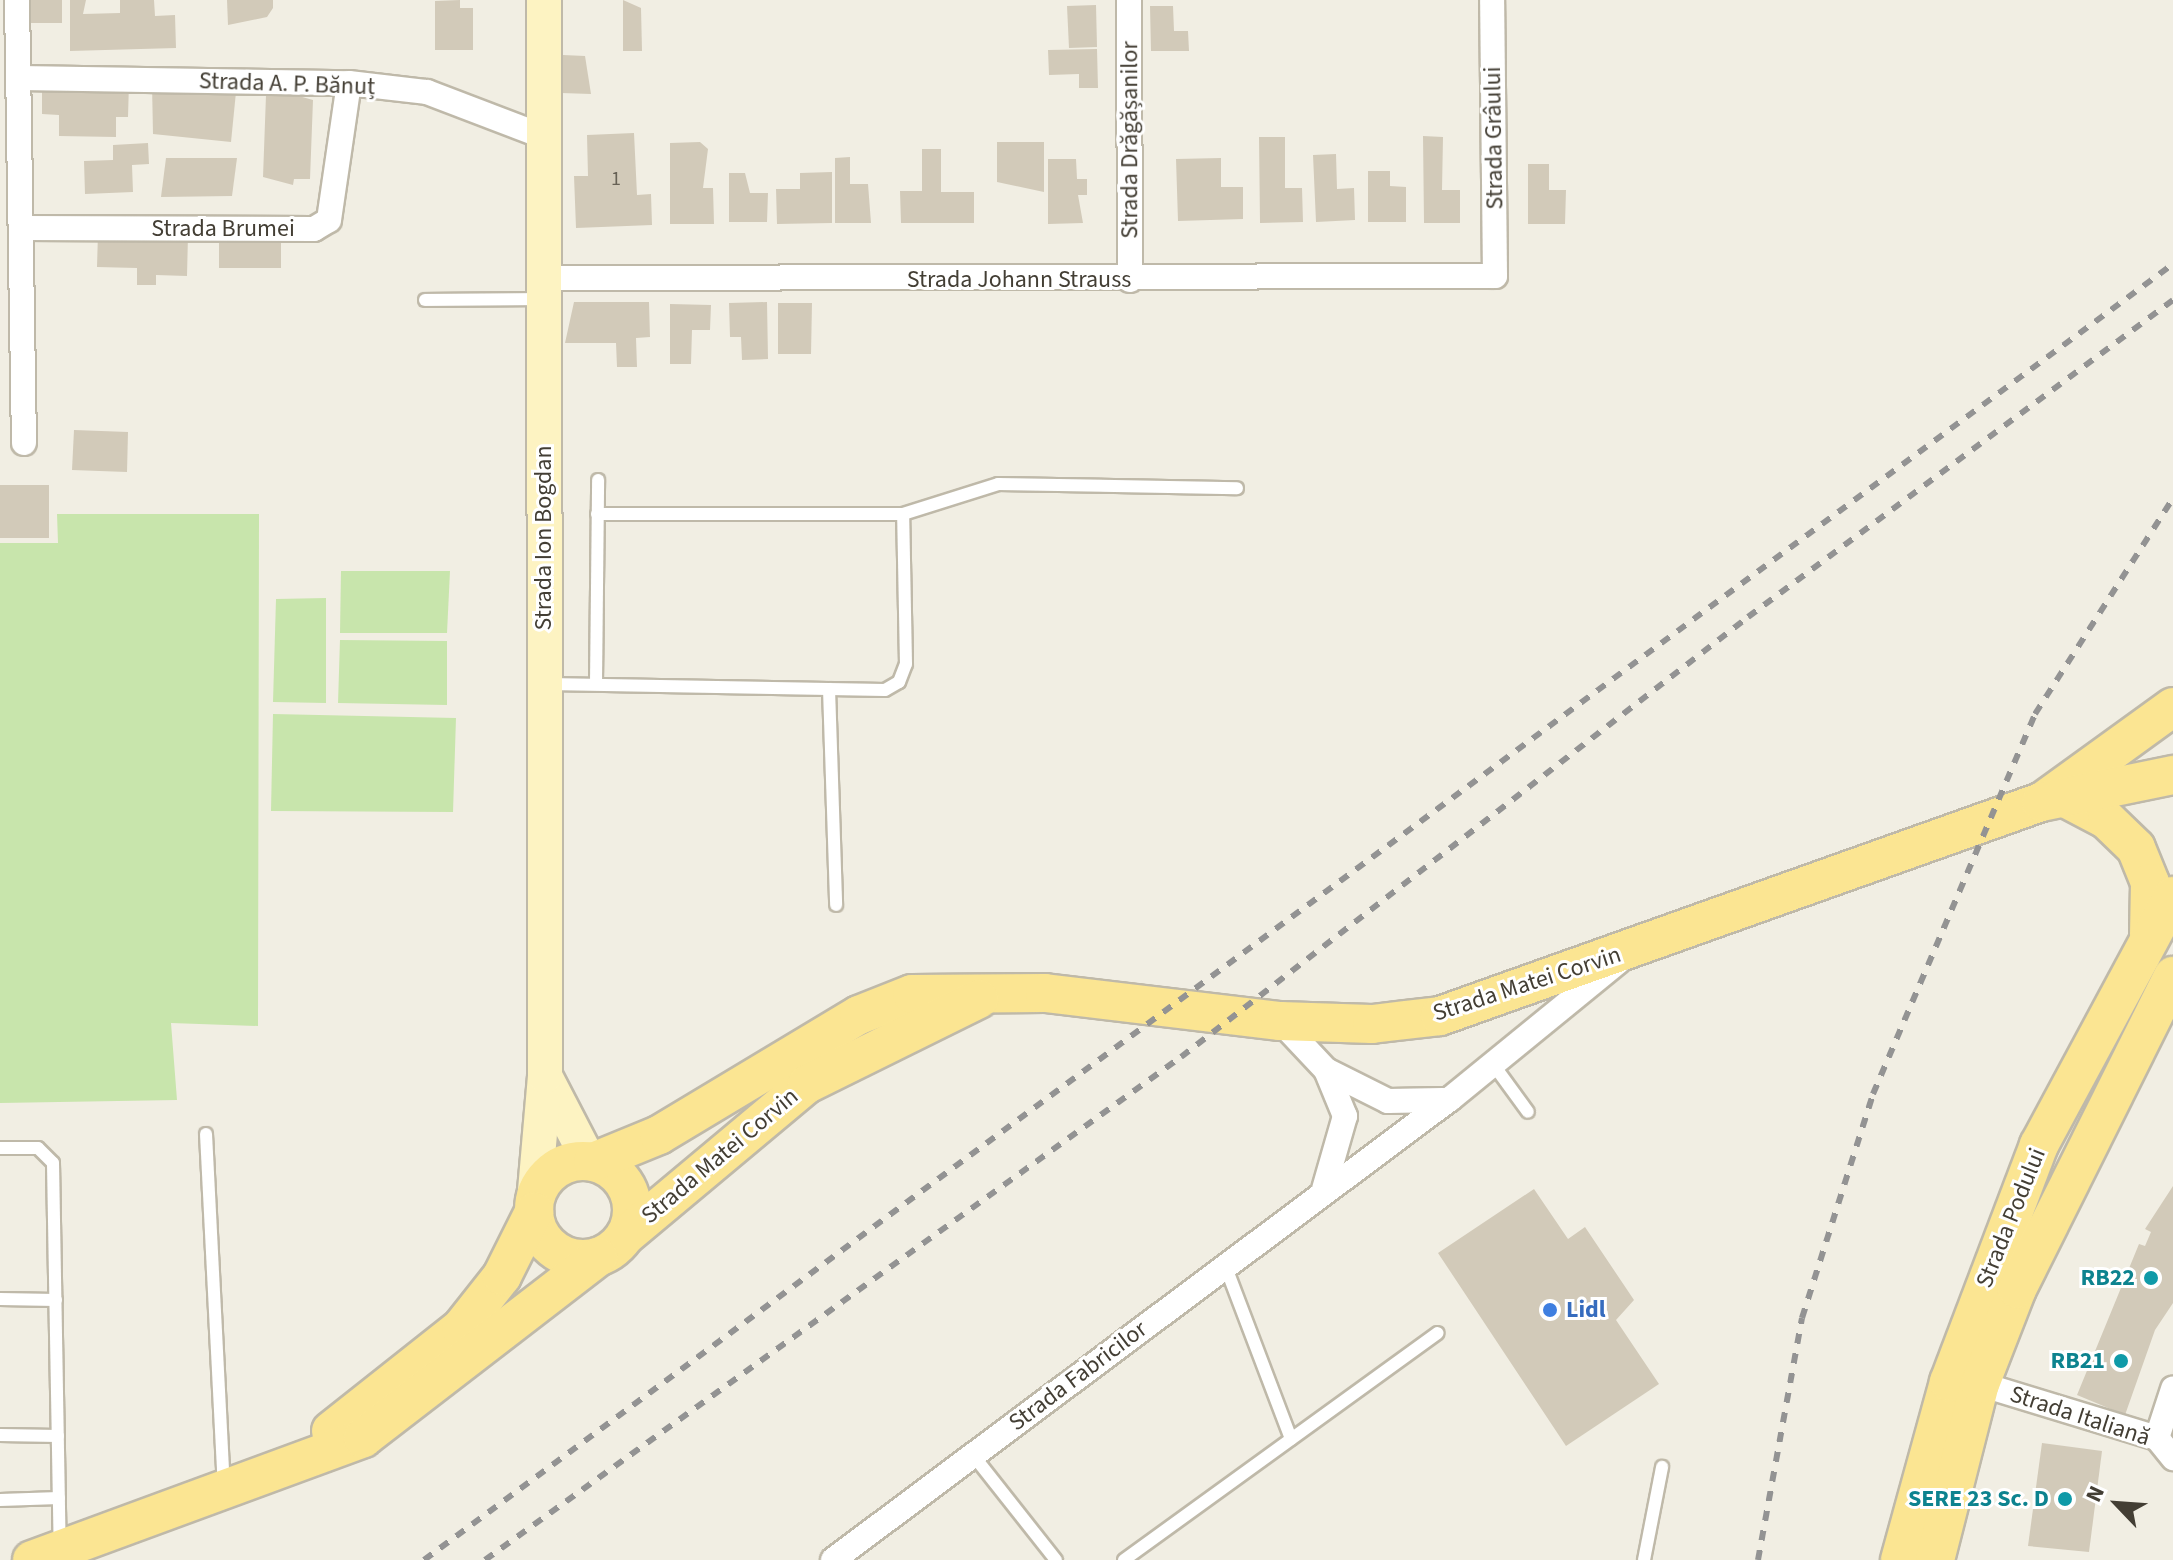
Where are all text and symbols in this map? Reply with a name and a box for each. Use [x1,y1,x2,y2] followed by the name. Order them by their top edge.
[1116,41,1144,239] street label: Strada Drăgășanilor
[1478,66,1510,210] street label: Strada Grâului
[198,67,376,101] street label: Strada A. P. Bănuț
[611,167,621,191] house number: 1
[151,215,295,243] street label: Strada Brumei
[907,266,1131,294] street label: Strada Johann Strauss
[530,445,558,631] street label: Strada Ion Bogdan
[1429,940,1625,1028] street label: Strada Matei Corvin
[636,1082,804,1230] street label: Strada Matei Corvin
[1970,1144,2052,1292] street label: Strada Podului
[2080,1264,2135,1292] place label: RB22
[2142,1269,2160,1287] marker: RB22
[1566,1296,1606,1324] place label: Lidl
[1541,1301,1559,1319] marker: Lidl
[1003,1315,1153,1437] street label: Strada Fabricilor
[2050,1347,2105,1375] place label: RB21
[2112,1352,2130,1370] marker: RB21
[2006,1380,2154,1452] street label: Strada Italiană
[2077,1464,2157,1544] north arrow
[2078,1480,2113,1507] text: N
[1908,1485,2049,1513] place label: SERE 23 Sc. D
[2056,1490,2074,1508] marker: SERE 23 Sc. D

